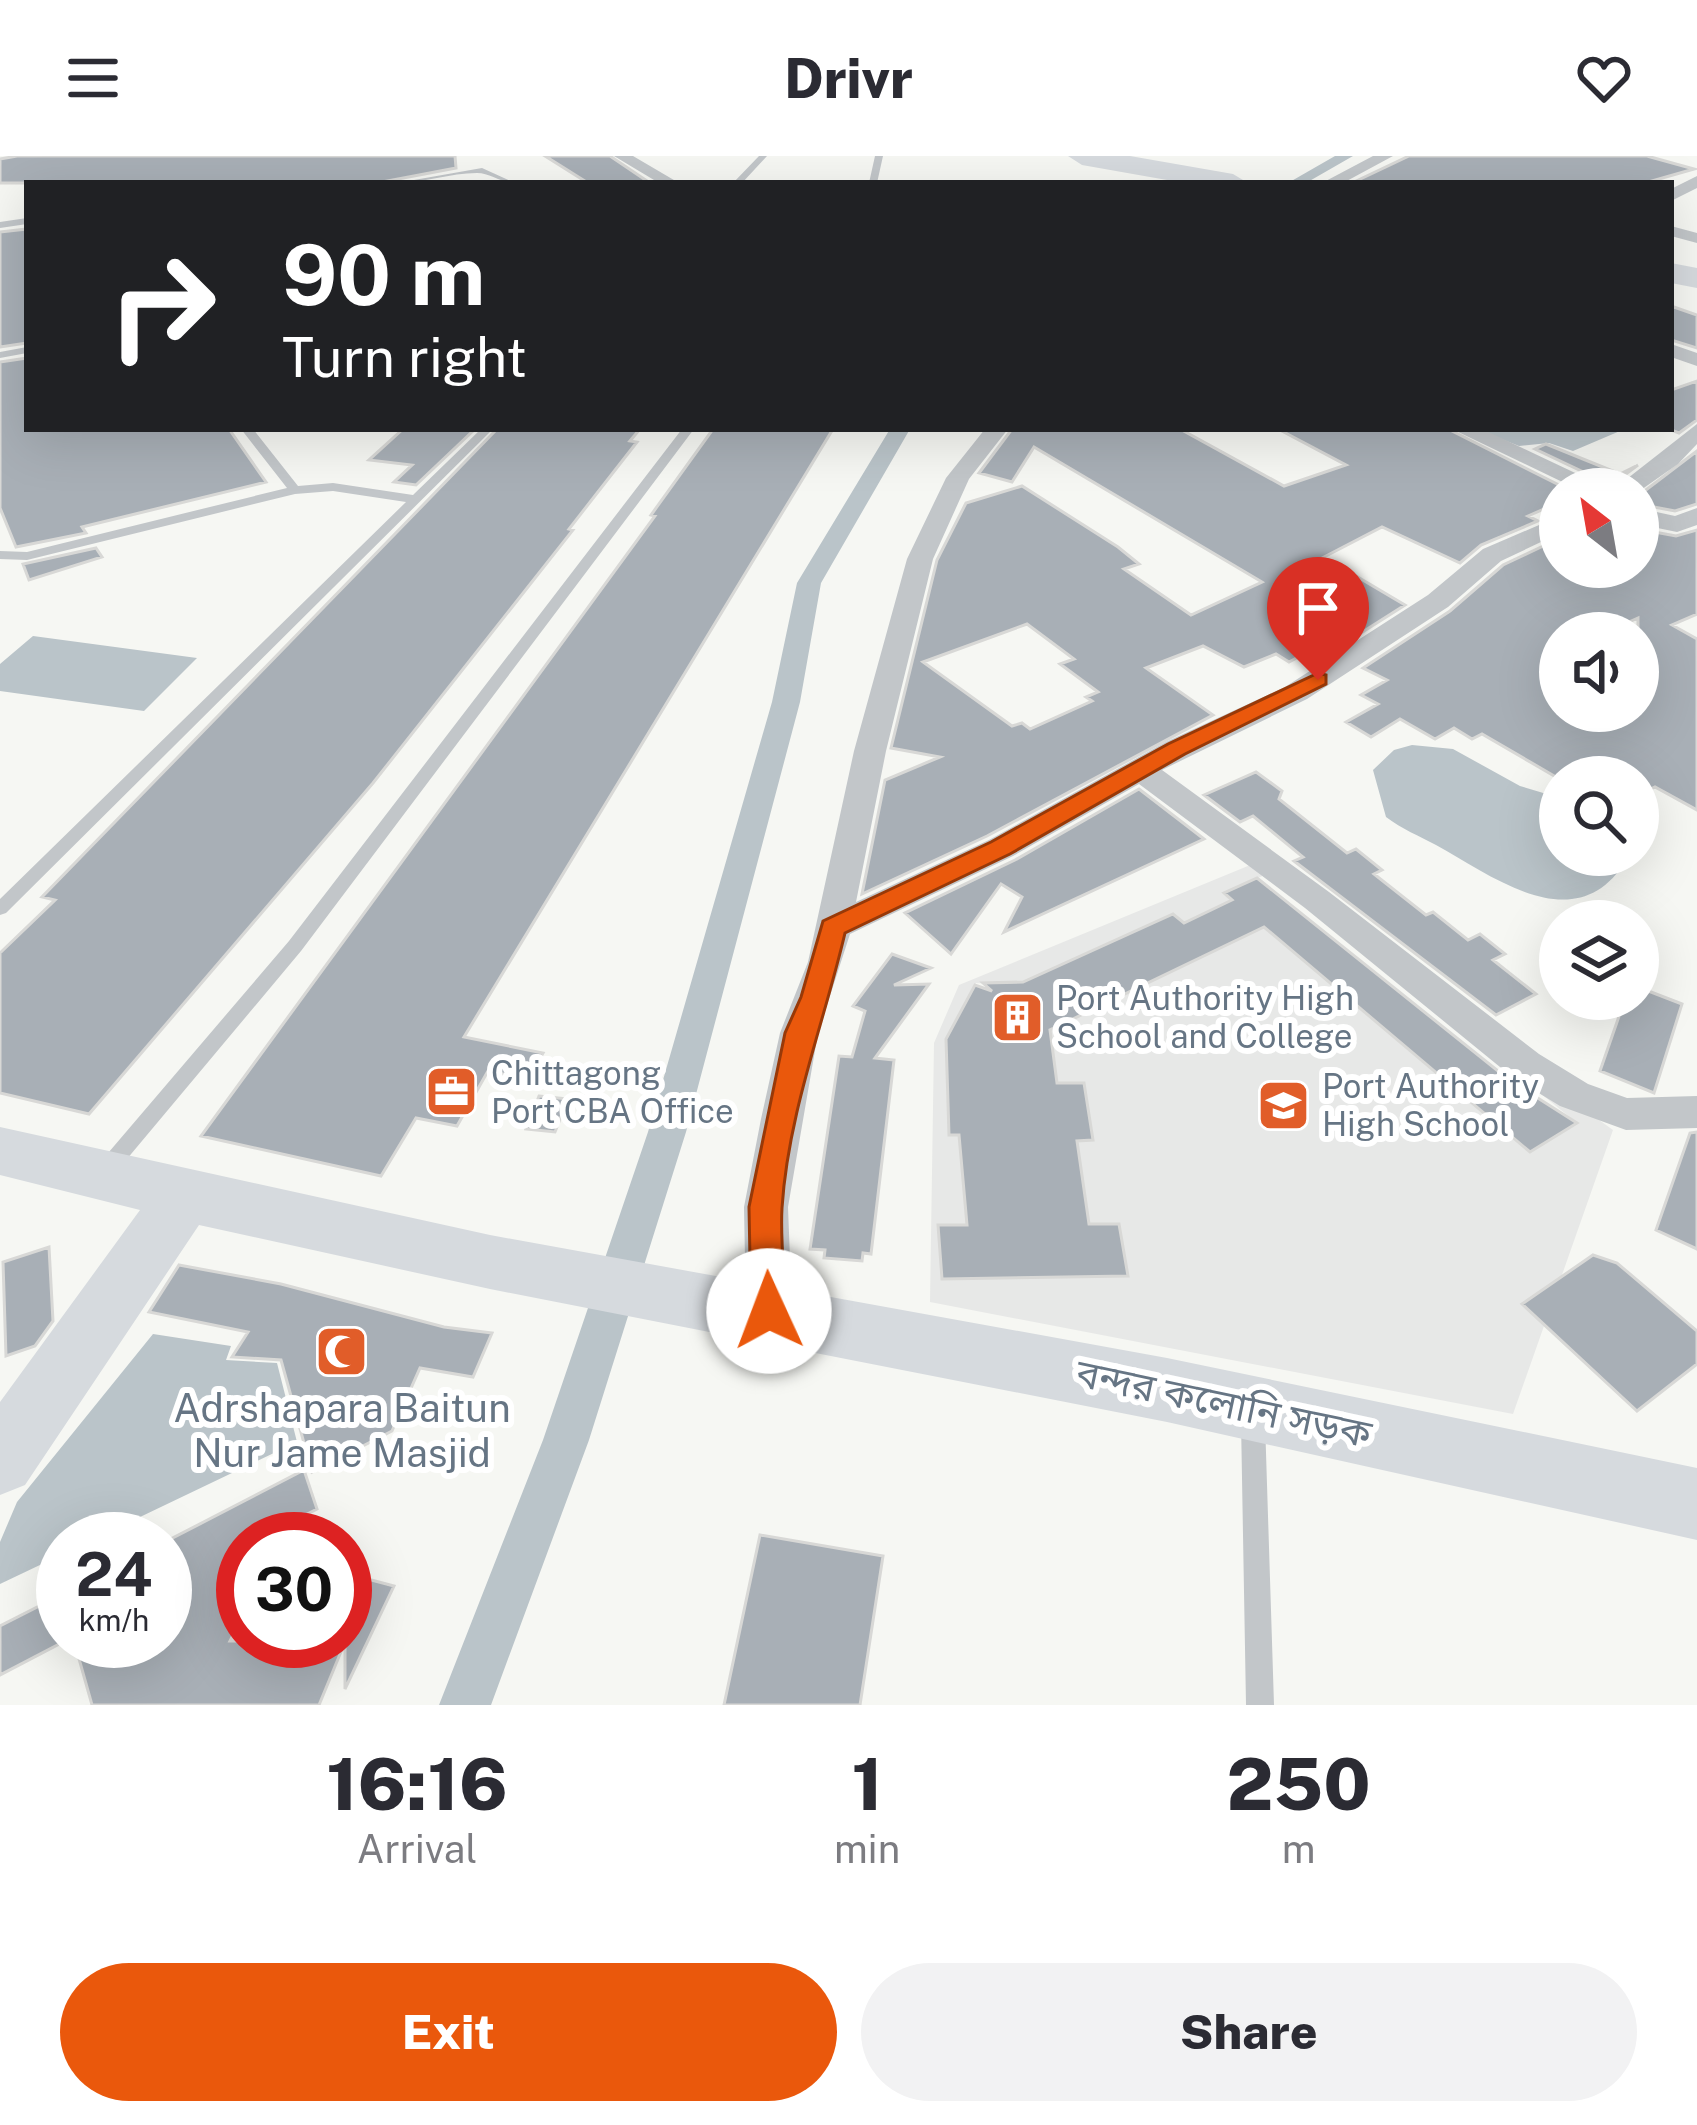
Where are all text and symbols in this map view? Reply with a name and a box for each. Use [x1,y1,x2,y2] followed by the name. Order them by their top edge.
[60,45,126,111] icon: menu
[1571,45,1637,111] icon: heart
[784,47,913,110] text: Drivr
[282,225,485,324] text: 90 m
[84,228,240,384] icon: right
[282,326,527,389] text: Turn right
[1539,468,1659,588] north arrow
[1539,468,1659,1020] map controls
[1267,557,1369,680] pin
[1285,575,1351,641] icon: arrive
[1539,612,1659,732] button: sound
[1539,756,1659,876] button: search
[1539,900,1659,1020] button: layers
[1056,979,1354,1055] place label: Port Authority High School and College
[989,989,1045,1045] building icon: Port Authority High School and College
[491,1054,734,1130] place label: Chittagong Port CBA Office
[424,1064,480,1120] office icon: Chittagong Port CBA Office
[1322,1067,1539,1143] place label: Port Authority High School
[1255,1077,1311,1133] school or university icon: Port Authority High School
[706,1248,832,1374] position arrow
[314,1323,370,1379] mosque icon: Adrshapara Baitun Nur Jame Masjid
[1071,1349,1376,1457] street label: বন্দর কলোনি সড়ক
[173,1385,511,1476] place label: Adrshapara Baitun Nur Jame Masjid
[216,1512,372,1668] speed limit sign: 30
[75,1539,153,1610] text: 24
[79,1602,149,1638] text: km/h
[326,1742,508,1826] text: 16:16
[851,1742,883,1826] text: 1
[1227,1742,1371,1826] text: 250
[357,1826,477,1872] text: Arrival
[834,1826,900,1872] text: min
[1282,1826,1315,1872] text: m
[60,1963,837,2101] button: Exit
[861,1963,1637,2101] button: Share

